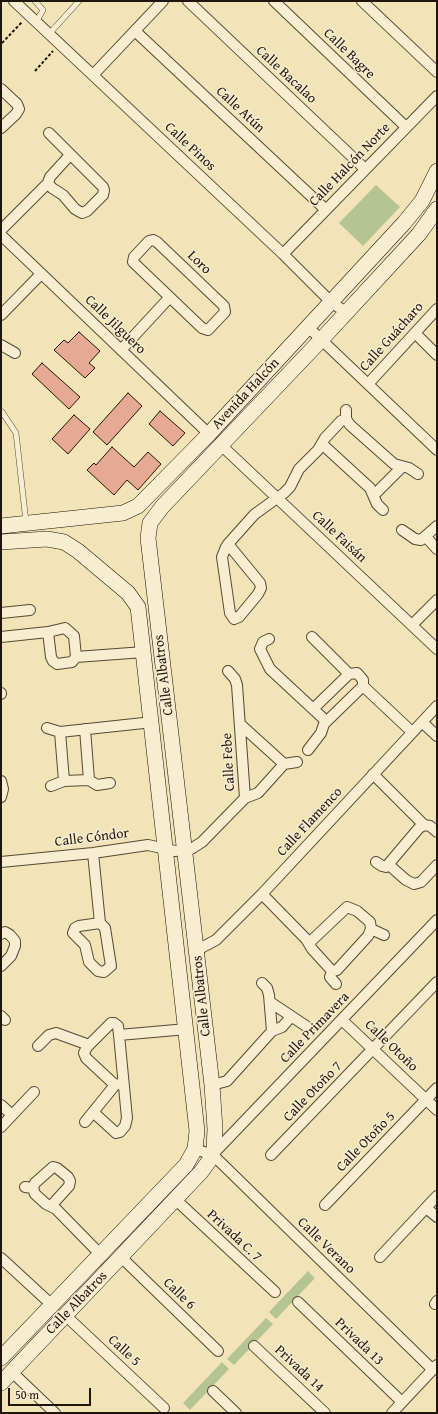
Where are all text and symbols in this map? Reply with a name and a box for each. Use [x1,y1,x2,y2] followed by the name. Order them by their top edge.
[320,25,378,83] street label: Calle Bagre
[252,43,320,107] street label: Calle Bacalao
[212,83,268,137] street label: Calle Atún
[161,119,219,175] street label: Calle Pinos
[306,120,394,210] street label: Calle Halcón Norte
[184,248,214,278] street label: Loro
[81,292,149,358] street label: Calle Jilguero
[357,299,427,375] street label: Calle Guácharo
[209,355,283,433] street label: Avenida Halcón
[308,507,370,567] street label: Calle Faisán
[151,634,177,716] street label: Calle Albatros
[219,732,239,792] street label: Calle Febe
[274,784,346,860] street label: Calle Flamenco
[54,825,130,851] street label: Calle Cóndor
[189,955,215,1037] street label: Calle Albatros
[277,989,353,1067] street label: Calle Primavera
[361,1017,421,1075] street label: Calle Otoño
[280,1058,346,1126] street label: Calle Otoño 7
[333,1108,399,1176] street label: Calle Otoño 5
[203,1206,265,1266] street label: Privada C. 7
[294,1214,358,1278] street label: Calle Verano
[43,1268,111,1338] street label: Calle Albatros
[159,1275,199,1313] street label: Calle 6
[331,1315,387,1369] street label: Privada 13
[104,1332,144,1370] street label: Calle 5
[271,1342,327,1396] street label: Privada 14
[10,1380,93,1406] scale bar
[15,1386,39,1403] text: 50 m

